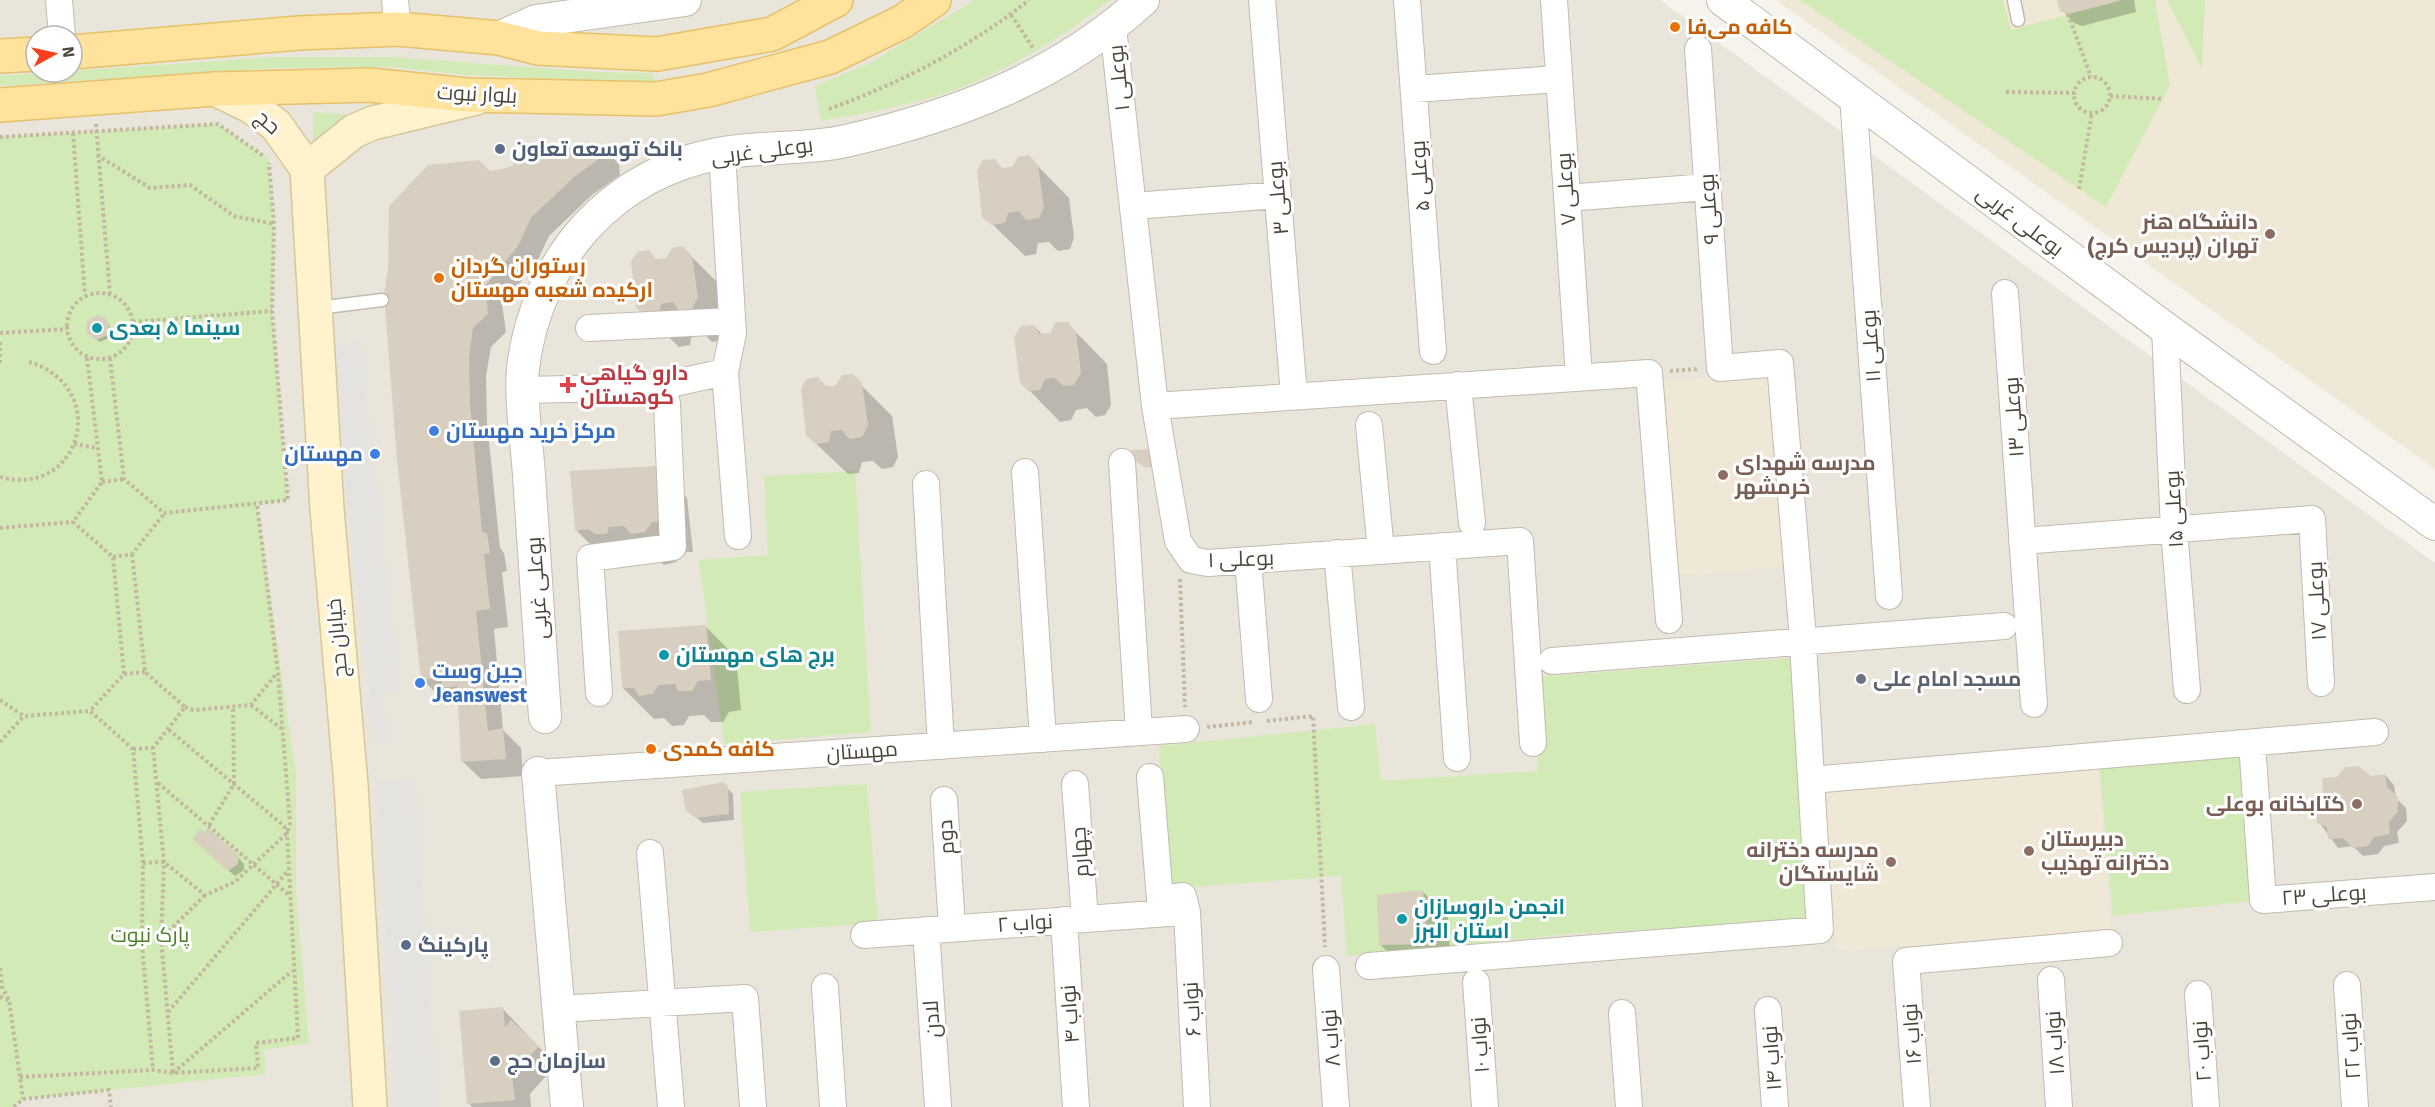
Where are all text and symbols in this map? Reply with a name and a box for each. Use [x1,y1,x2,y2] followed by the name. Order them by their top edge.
[1687,14,1793,40] place label: کافه می‌فا
[1668,20,1682,34] marker: کافه می‌فا
[24,24,84,84] north arrow
[1103,44,1135,112] street label: بوعلی ۱
[57,45,79,59] text: N
[436,79,518,109] street label: بلوار نبوت
[249,104,286,141] street label: حج
[709,132,815,170] street label: بوعلی غربی
[512,136,683,162] place label: بانک توسعه تعاون
[1405,140,1435,212] street label: بوعلی ۵
[493,142,507,156] marker: بانک توسعه تعاون
[1550,152,1582,226] street label: بوعلی ۷
[1262,160,1294,236] street label: بوعلی ۳
[1694,173,1724,245] street label: بوعلی ۹
[1971,180,2069,262] street label: بوعلی غربی
[2087,209,2259,261] place label: دانشگاه هنر تهران (پردیس کرج)
[2263,227,2277,241] marker: دانشگاه هنر تهران (پردیس کرج)
[451,253,653,303] place label: رستوران گردان ارکیده شعبه مهستان
[432,271,446,285] marker: رستوران گردان ارکیده شعبه مهستان
[1855,309,1887,383] street label: بوعلی ۱۱
[109,315,240,341] place label: سینما ۵ بعدی
[90,321,104,335] marker: سینما ۵ بعدی
[580,360,688,410] place label: دارو گیاهی کوهستان
[1998,376,2030,458] street label: بوعلی ۱۳
[561,378,575,392] marker: دارو گیاهی کوهستان
[446,418,616,444] place label: مرکز خرید مهستان
[427,424,441,438] marker: مرکز خرید مهستان
[284,441,363,467] place label: مهستان
[368,447,382,461] marker: مهستان
[1734,450,1876,500] place label: مدرسه شهدای خرمشهر
[1716,468,1730,482] marker: مدرسه شهدای خرمشهر
[2159,469,2189,549] street label: بوعلی ۱۵
[520,536,554,640] street label: بوعلی غربی
[1207,545,1275,573] street label: بوعلی ۱
[2302,561,2332,641] street label: بوعلی ۱۷
[321,597,354,679] street label: خیابان حج
[676,642,835,669] place label: برج های مهستان
[657,648,671,662] marker: برج های مهستان
[432,658,527,708] place label: جین وست Jeanswest
[1873,666,2021,693] place label: مسجد امام علی
[1854,672,1868,686] marker: مسجد امام علی
[413,676,427,690] marker: جین وست Jeanswest
[663,736,775,762] place label: کافه کمدی
[825,736,899,766] street label: مهستان
[644,742,658,756] marker: کافه کمدی
[2206,791,2345,817] place label: کتابخانه بوعلی
[2350,797,2364,811] marker: کتابخانه بوعلی
[932,819,961,855] street label: دوم
[1065,826,1096,878] street label: چهارم
[2041,826,2169,876] place label: دبیرستان دخترانه تهذیب
[1746,837,1879,887] place label: مدرسه دخترانه شایستگان
[2022,844,2036,858] marker: دبیرستان دخترانه تهذیب
[1884,855,1898,869] marker: مدرسه دخترانه شایستگان
[2281,879,2367,911] street label: بوعلی ۲۳
[1413,894,1565,944] place label: انجمن داروسازان استان البرز
[996,908,1054,938] street label: نواب ۲
[1395,912,1409,926] marker: انجمن داروسازان استان البرز
[111,922,190,949] park label: پارک نبوت
[418,932,489,960] place label: پارکینگ
[399,938,413,952] marker: پارکینگ
[1178,981,1206,1037] street label: نواب ۶
[1055,984,1085,1044] street label: نواب ۴
[918,999,946,1039] street label: لادن
[1897,1003,1927,1065] street label: نواب ۱۶
[1316,1008,1346,1068] street label: نواب ۸
[2040,1010,2070,1076] street label: نواب ۱۸
[2336,1012,2366,1080] street label: نواب ۲۲
[1465,1016,1495,1074] street label: نواب ۱۰
[2187,1020,2217,1082] street label: نواب ۲۰
[1757,1025,1787,1091] street label: نواب ۱۴
[507,1048,606,1075] place label: سازمان حج
[488,1054,502,1068] marker: سازمان حج

